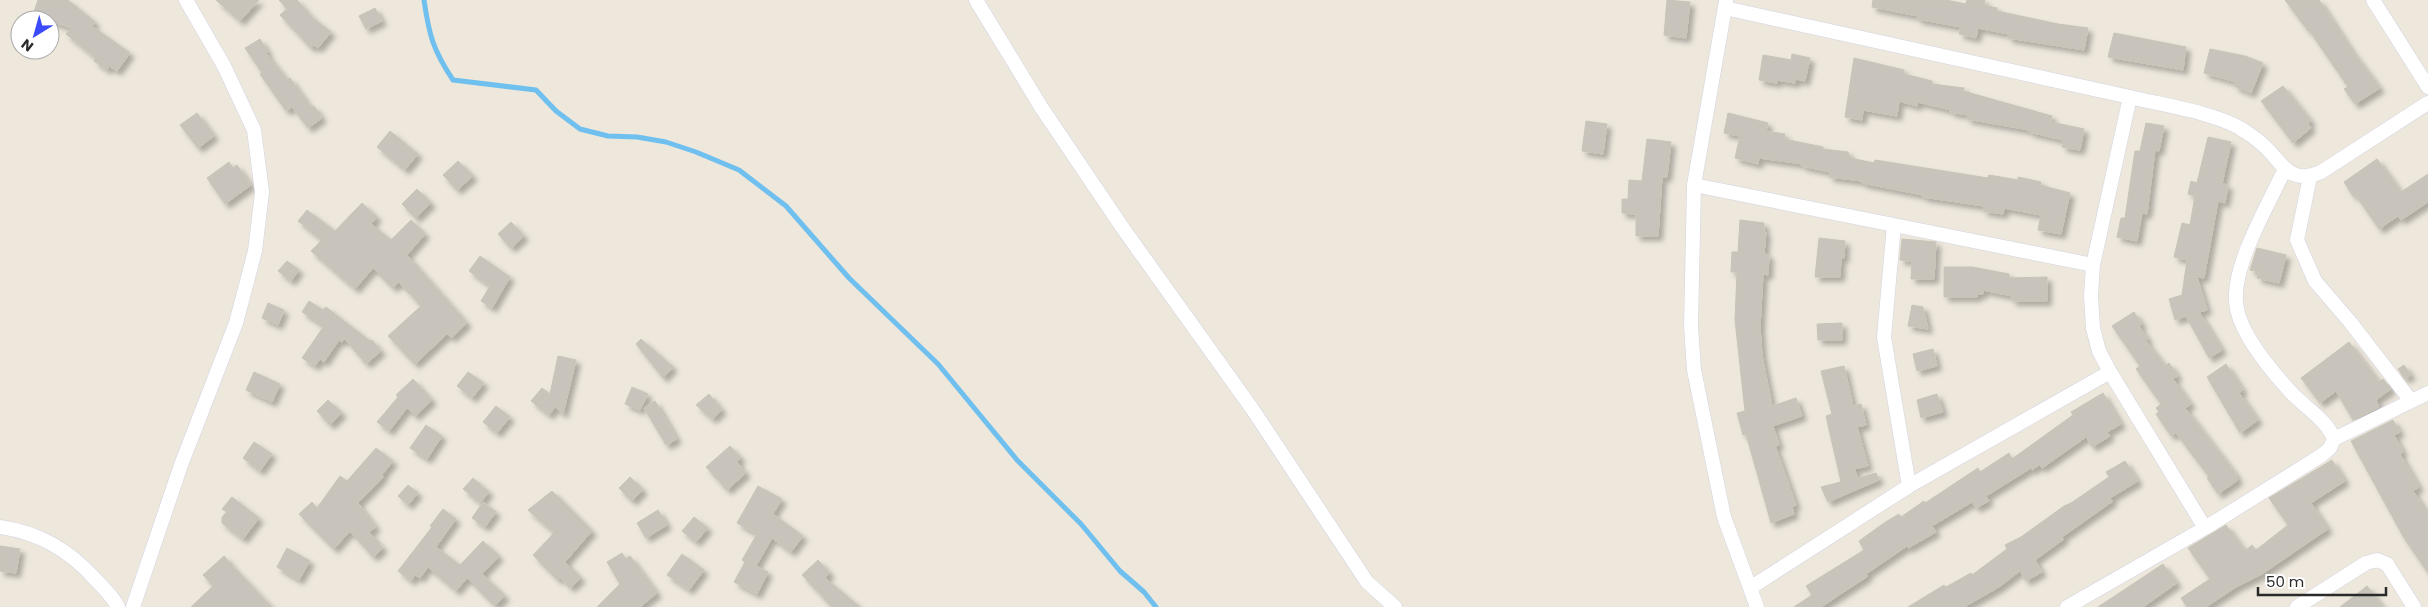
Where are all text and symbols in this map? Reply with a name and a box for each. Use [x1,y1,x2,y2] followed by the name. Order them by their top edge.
[10,10,60,60] north arrow
[17,34,37,57] text: N
[2258,564,2386,596] scale bar
[2266,571,2304,592] text: 50 m

